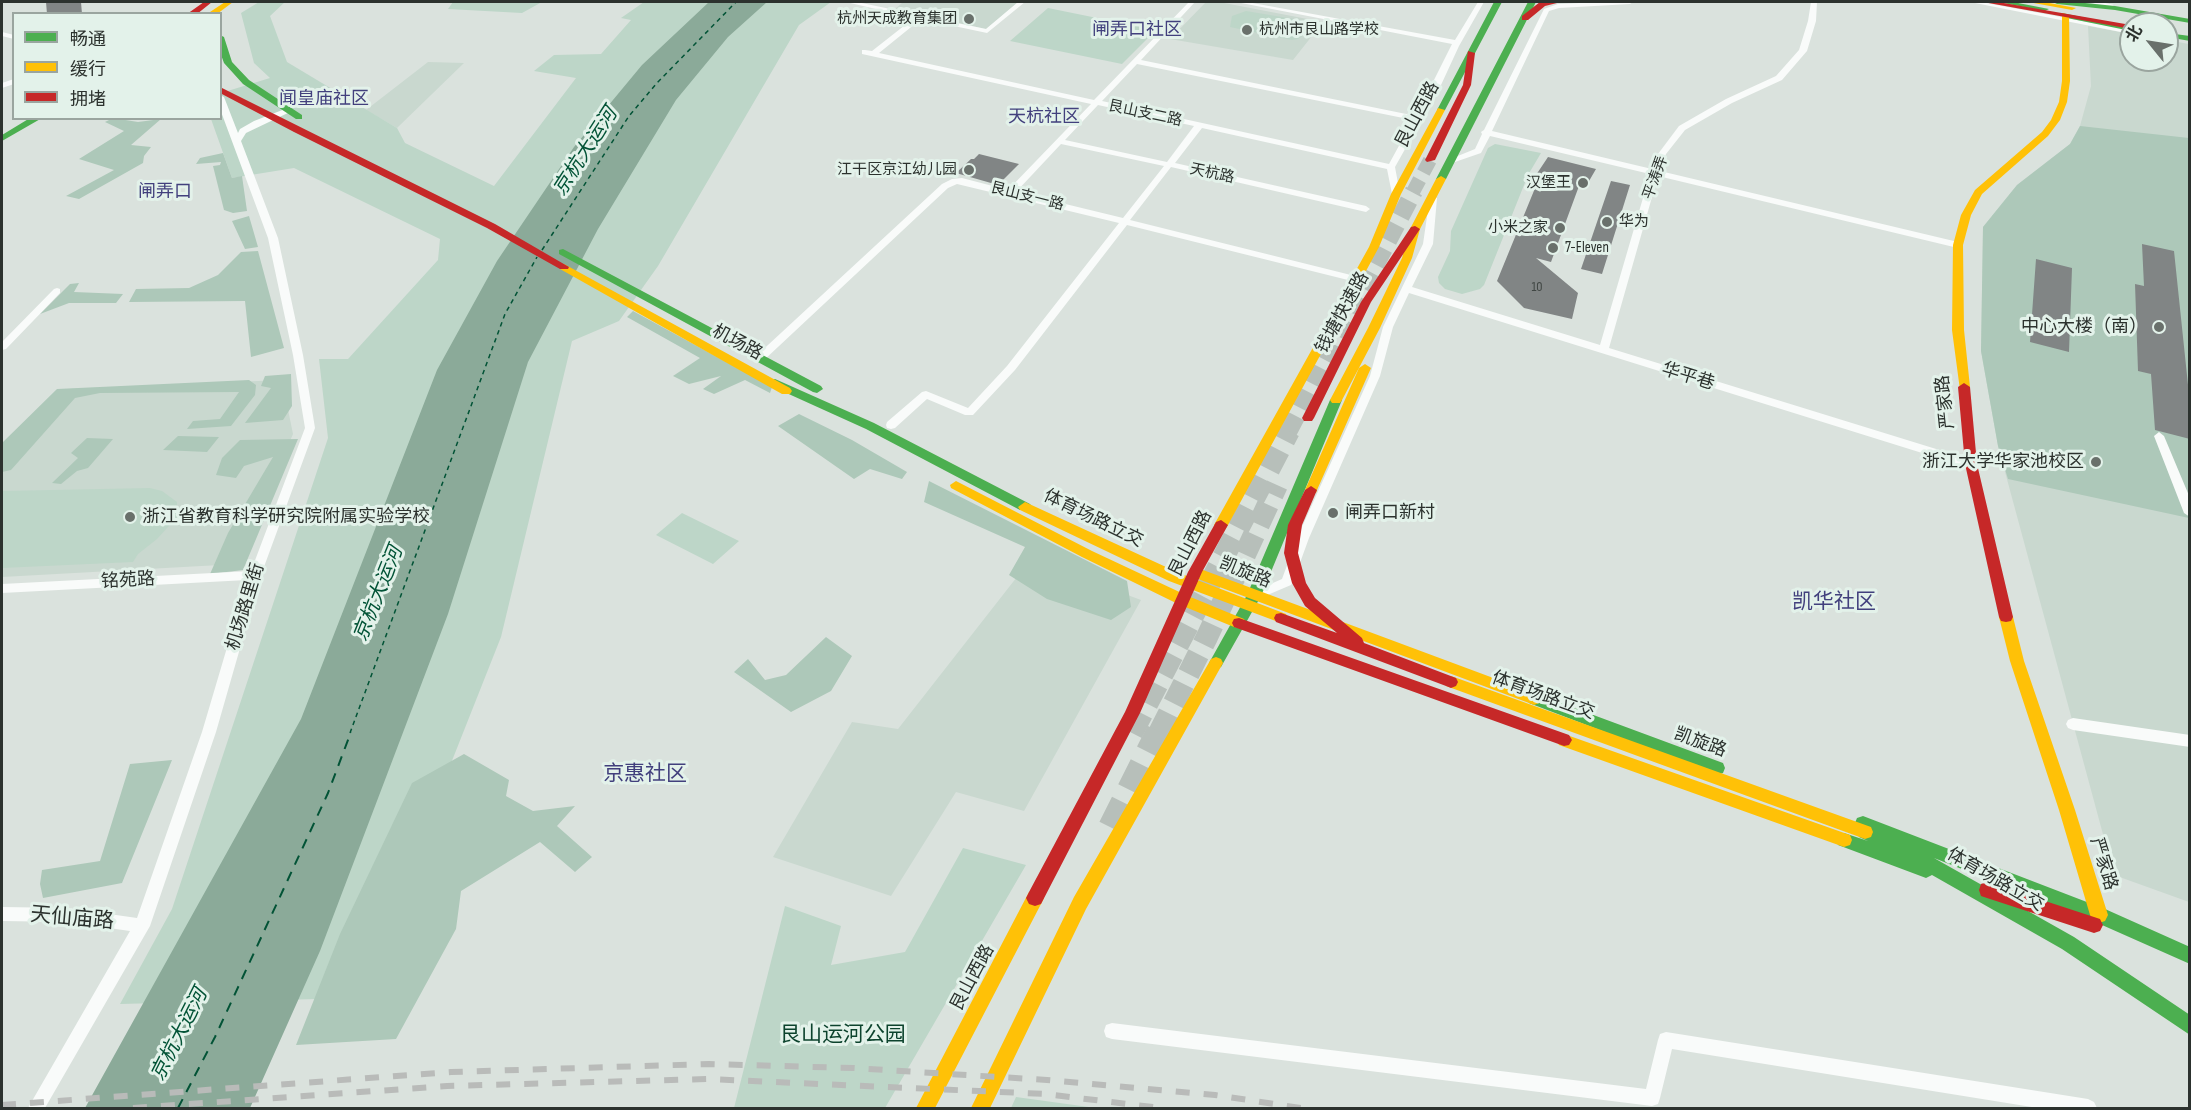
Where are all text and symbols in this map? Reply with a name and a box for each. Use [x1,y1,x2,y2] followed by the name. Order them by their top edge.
[837,10,957,28] place label: 杭州天成教育集团
[12,12,222,120] legend
[962,12,976,26] marker: 杭州天成教育集团
[2119,12,2179,72] north arrow
[1092,19,1182,41] district label: 闸弄口社区
[1259,21,1379,39] place label: 杭州市艮山路学校
[2122,22,2147,45] text: 北
[1240,23,1254,37] marker: 杭州市艮山路学校
[70,29,106,50] text: 畅通
[70,59,106,80] text: 缓行
[1392,78,1444,152] street label: 艮山西路
[279,88,369,110] district label: 闻皇庙社区
[70,89,106,110] text: 拥堵
[1106,97,1184,131] street label: 艮山支二路
[549,104,623,200] water label: 京杭大运河
[1008,106,1080,128] district label: 天杭社区
[1640,154,1672,202] street label: 平涛弄
[837,161,957,179] place label: 江干区京江幼儿园
[1188,161,1236,187] street label: 天杭路
[962,163,976,177] marker: 江干区京江幼儿园
[1526,174,1571,192] place label: 汉堡王
[1576,176,1590,190] marker: 汉堡王
[988,179,1066,215] street label: 艮山支一路
[138,181,192,203] district label: 闸弄口
[1619,213,1649,231] place label: 华为
[1600,215,1614,229] marker: 华为
[1488,219,1548,237] place label: 小米之家
[1553,221,1567,235] marker: 小米之家
[1565,239,1609,257] place label: 7-Eleven
[1546,241,1560,255] marker: 7-Eleven
[1312,268,1374,358] street label: 钱塘快速路
[1531,279,1543,295] house number: 10
[2021,316,2147,338] place label: 中心大楼（南）
[2152,320,2166,334] marker: 中心大楼（南）
[708,321,766,365] street label: 机场路
[1659,359,1717,395] street label: 华平巷
[1932,374,1960,430] street label: 严家路
[1922,451,2084,473] place label: 浙江大学华家池校区
[2089,455,2103,469] marker: 浙江大学华家池校区
[1040,486,1146,552] street label: 体育场路立交
[1345,502,1435,524] place label: 闸弄口新村
[142,506,430,528] place label: 浙江省教育科学研究院附属实验学校
[1326,506,1340,520] marker: 闸弄口新村
[1165,507,1217,581] street label: 艮山西路
[123,510,137,524] marker: 浙江省教育科学研究院附属实验学校
[349,543,409,645] water label: 京杭大运河
[1216,553,1274,593] street label: 凯旋路
[223,561,269,653] street label: 机场路里街
[100,569,156,593] street label: 铭苑路
[1792,590,1876,616] district label: 凯华社区
[1489,667,1597,725] street label: 体育场路立交
[1671,724,1729,762] street label: 凯旋路
[603,762,687,788] district label: 京惠社区
[2085,835,2121,893] street label: 严家路
[1943,844,2047,916] street label: 体育场路立交
[29,903,115,935] street label: 天仙庙路
[947,941,999,1015] street label: 艮山西路
[147,985,213,1085] water label: 京杭大运河
[780,1023,906,1049] park label: 艮山运河公园

